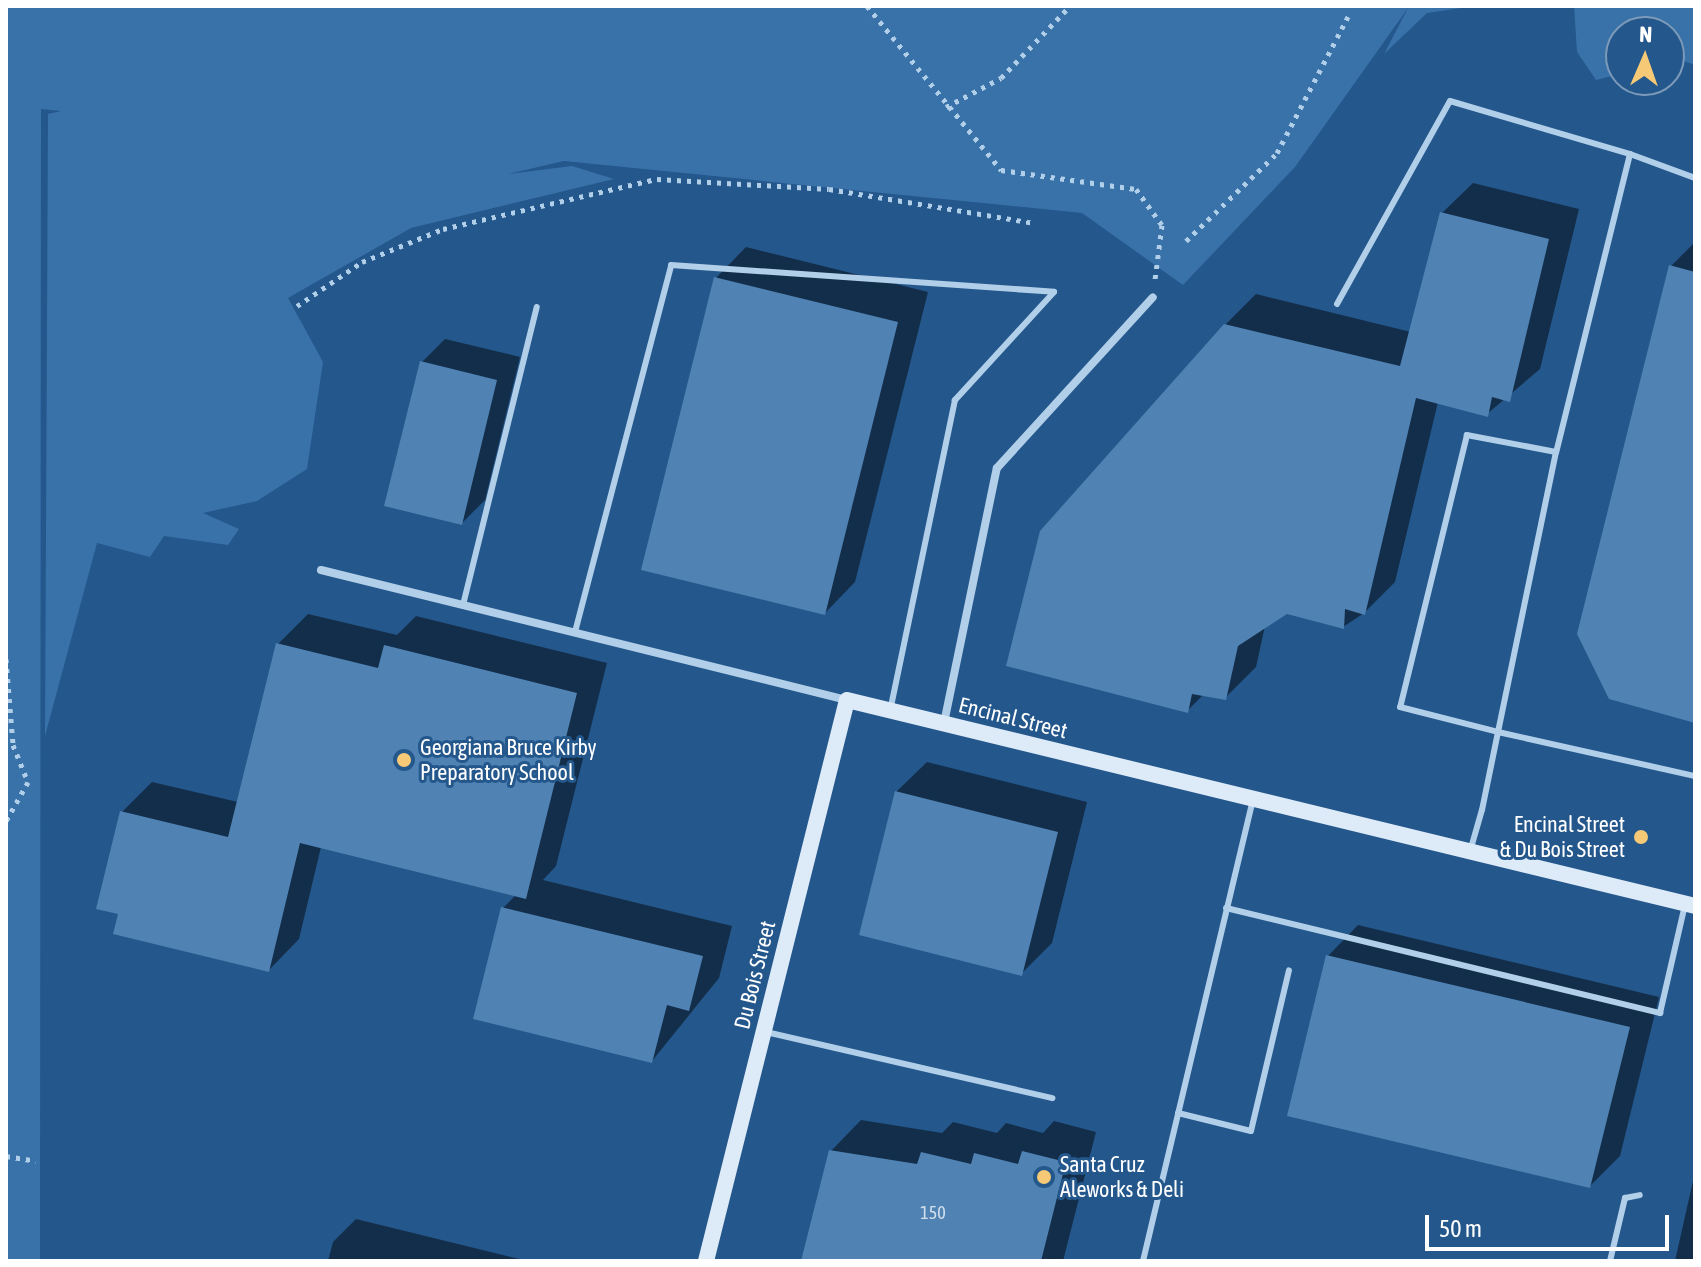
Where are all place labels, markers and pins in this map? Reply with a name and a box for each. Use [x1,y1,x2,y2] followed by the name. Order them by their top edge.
[420,734,597,786] place label: Georgiana Bruce Kirby Preparatory School
[395,751,413,769] marker: Georgiana Bruce Kirby Preparatory School
[1500,811,1625,862] place label: Encinal Street & Du Bois Street
[1632,828,1650,846] marker: Encinal Street & Du Bois Street
[1060,1151,1184,1202] place label: Santa Cruz Aleworks & Deli
[1035,1168,1053,1186] marker: Santa Cruz Aleworks & Deli

